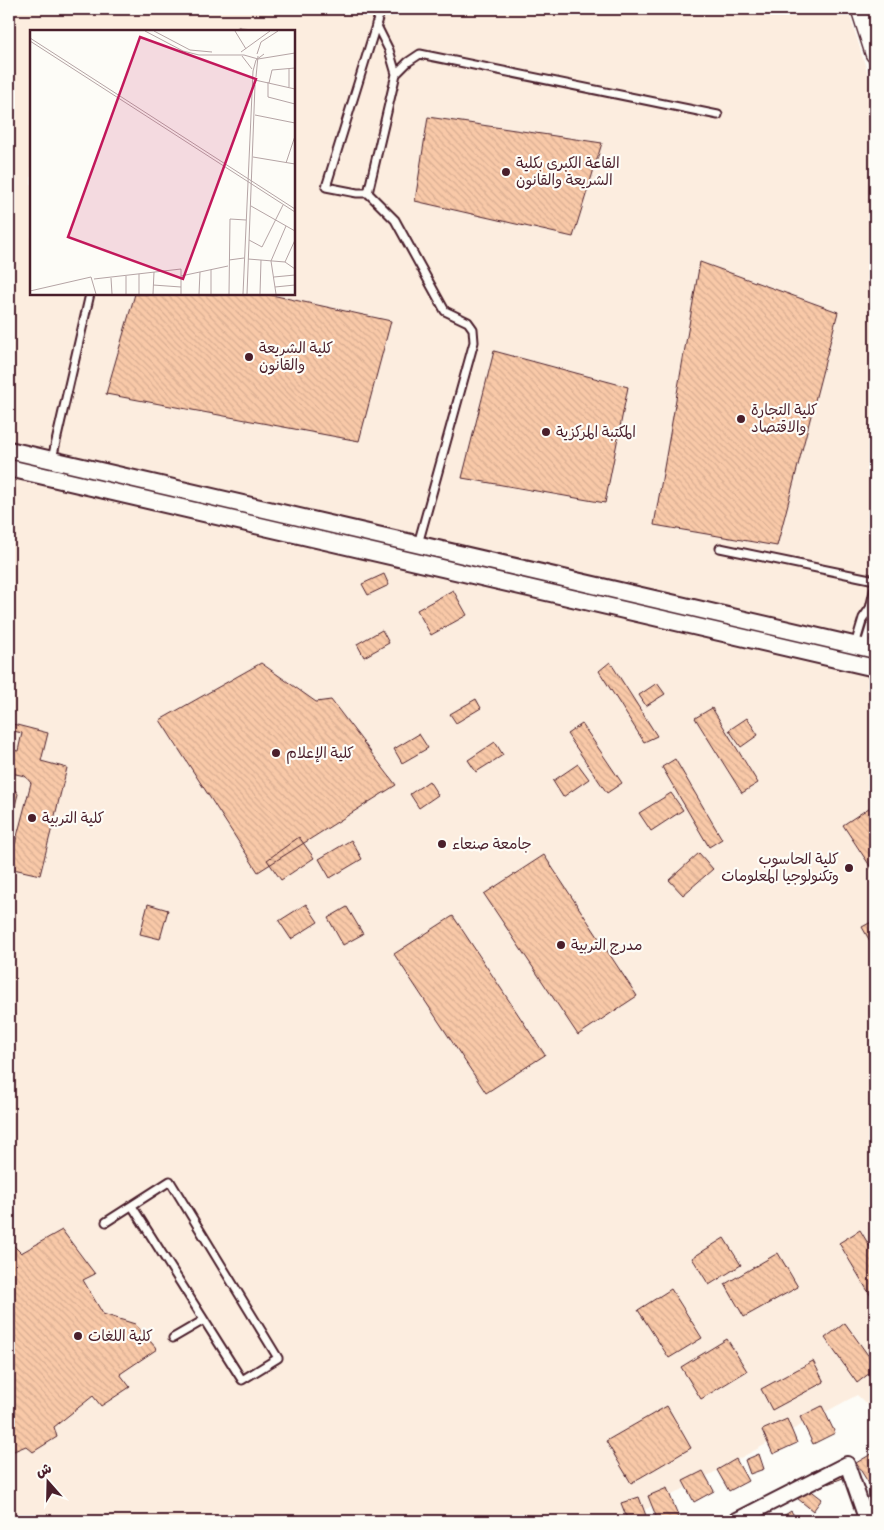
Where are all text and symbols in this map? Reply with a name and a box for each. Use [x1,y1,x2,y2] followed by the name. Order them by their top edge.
[30,30,295,295] inset map
[516,156,620,191] place label: القاعة الكبرى بكلية الشريعة والقانون
[500,166,512,178] marker: القاعة الكبرى بكلية الشريعة والقانون
[259,341,333,376] place label: كلية الشريعة والقانون
[243,351,255,363] marker: كلية الشريعة والقانون
[751,403,818,438] place label: كلية التجارة والاقتصاد
[735,413,747,425] marker: كلية التجارة والاقتصاد
[556,425,636,443] place label: المكتبة المركزية
[540,426,552,438] marker: المكتبة المركزية
[286,746,354,764] place label: كلية الإعلام
[270,747,282,759] marker: كلية الإعلام
[42,811,104,829] place label: كلية التربية
[26,812,38,824] marker: كلية التربية
[452,837,532,855] place label: جامعة صنعاء
[436,838,448,850] marker: جامعة صنعاء
[721,852,839,887] place label: كلية الحاسوب وتكنولوجيا المعلومات
[843,862,855,874] marker: كلية الحاسوب وتكنولوجيا المعلومات
[571,938,642,956] place label: مدرج التربية
[555,939,567,951] marker: مدرج التربية
[88,1329,153,1347] place label: كلية اللغات
[72,1330,84,1342] marker: كلية اللغات
[22,1458,72,1508] north arrow
[34,1462,55,1483] text: ش

